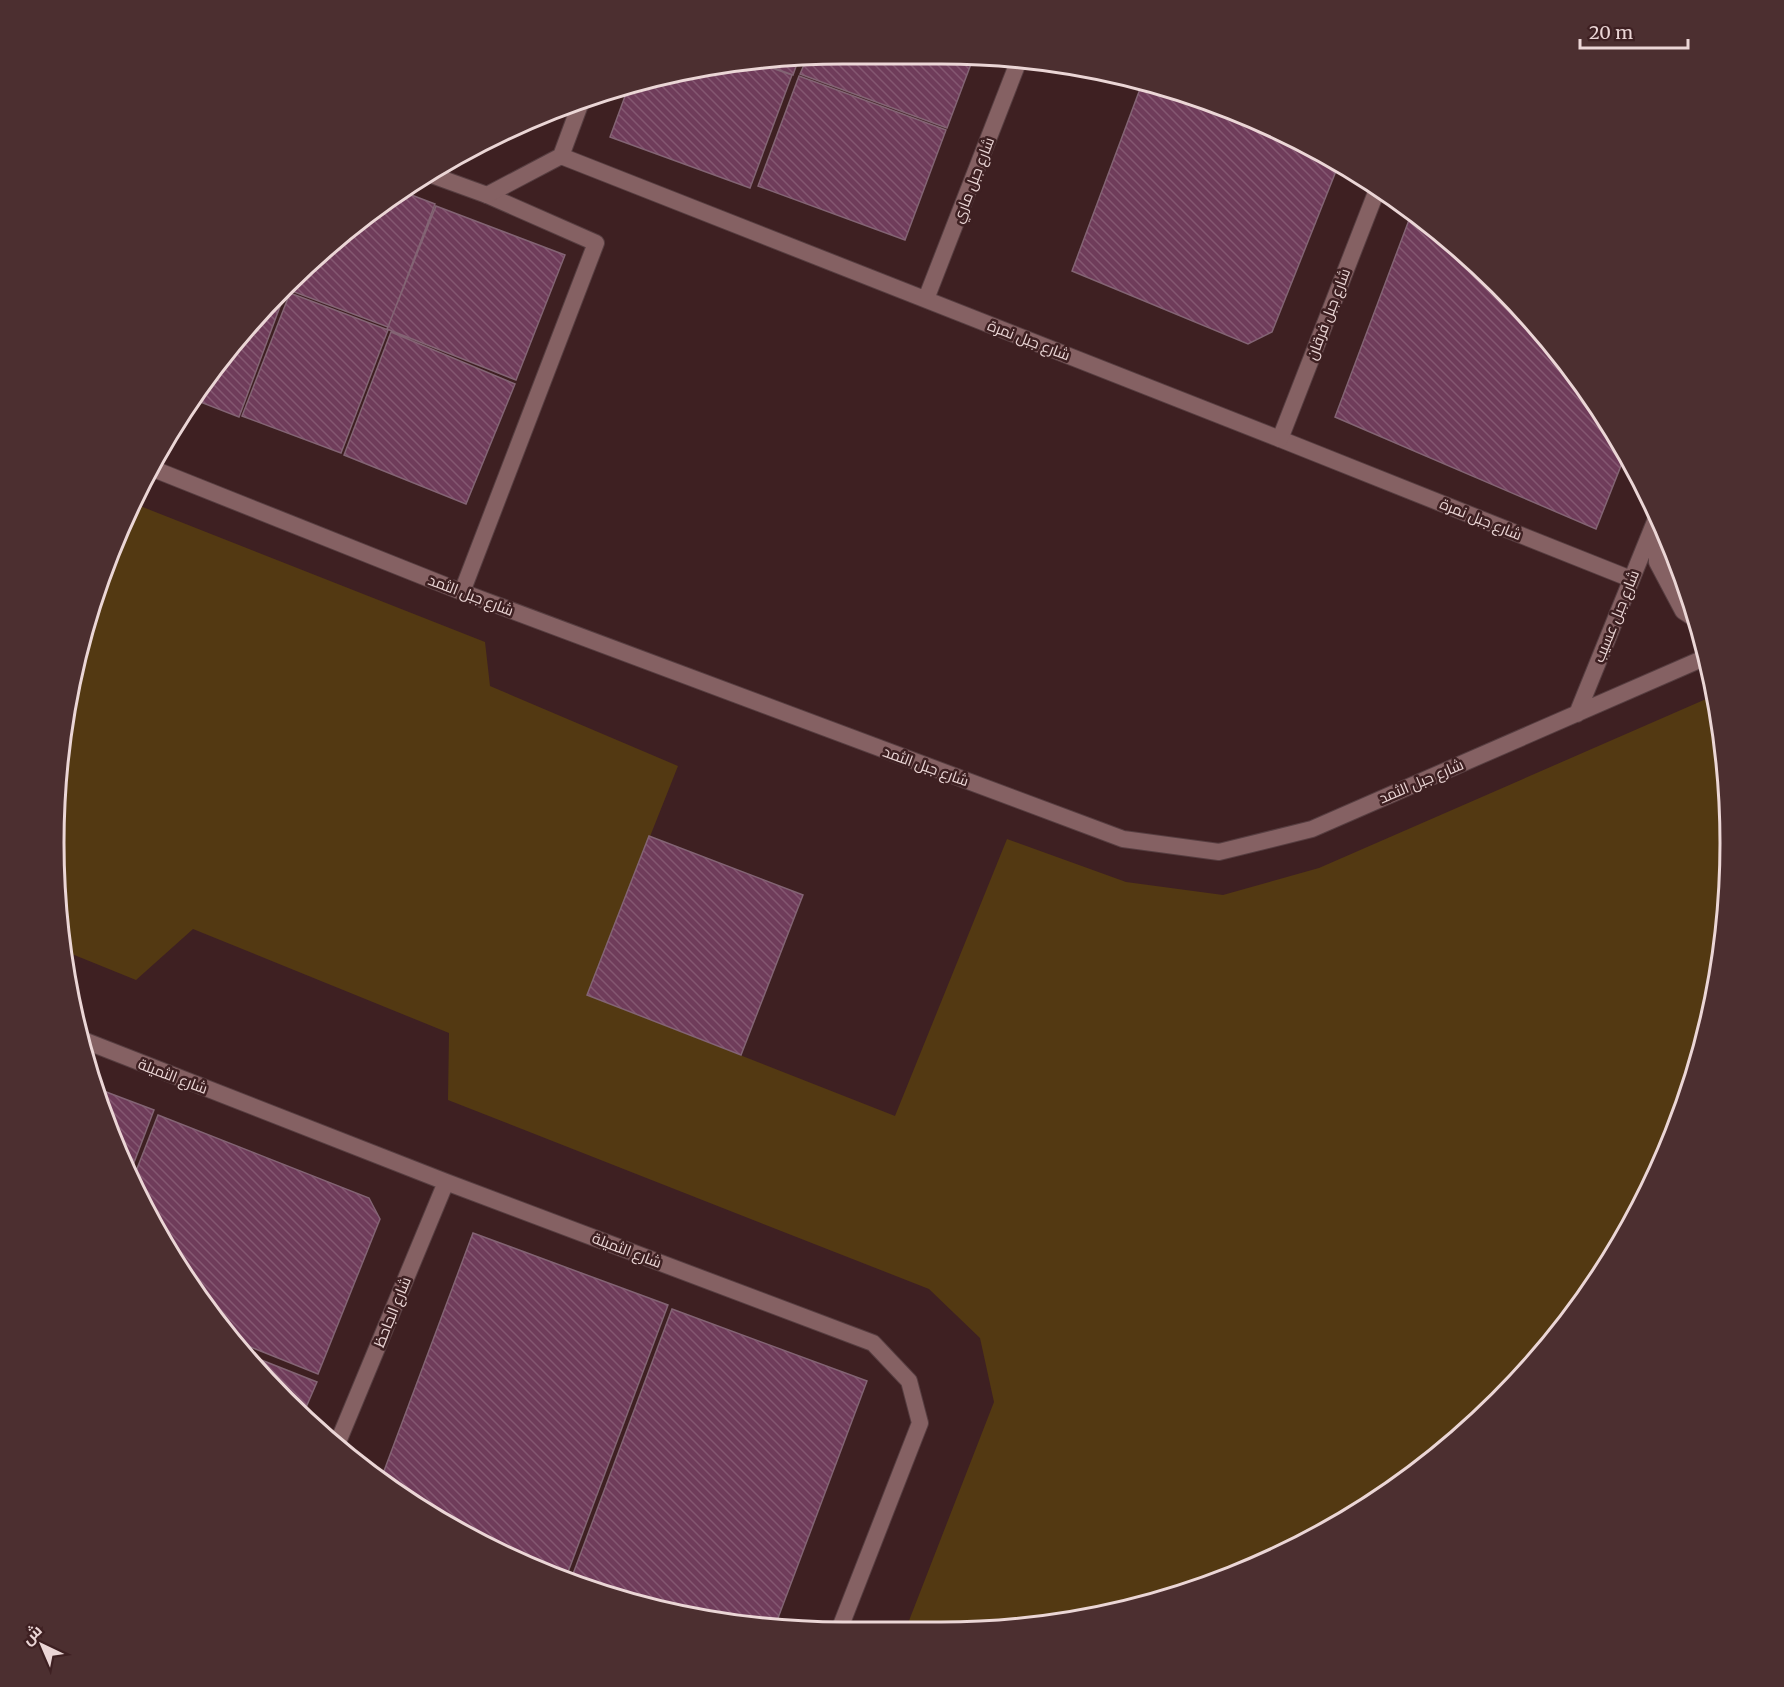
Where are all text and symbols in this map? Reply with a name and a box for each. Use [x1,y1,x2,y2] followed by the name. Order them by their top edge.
[1580,12,1688,50] scale bar
[1589,21,1633,44] text: 20 m
[948,134,1001,227] street label: شارع جبل ماري
[1302,266,1356,363] street label: شارع جبل فرقان
[984,316,1073,366] street label: شارع جبل نمرة
[1436,494,1525,546] street label: شارع جبل نمرة
[1589,567,1645,666] street label: شارع جبل عسيب
[425,570,516,622] street label: شارع جبل الثمد
[880,742,972,792] street label: شارع جبل الثمد
[1376,755,1467,809] street label: شارع جبل الثمد
[135,1054,210,1100] street label: شارع الثميلة
[589,1228,664,1274] street label: شارع الثميلة
[369,1274,417,1351] street label: شارع الجاحظ
[12,1615,72,1675] north arrow
[17,1620,46,1649] text: ش

